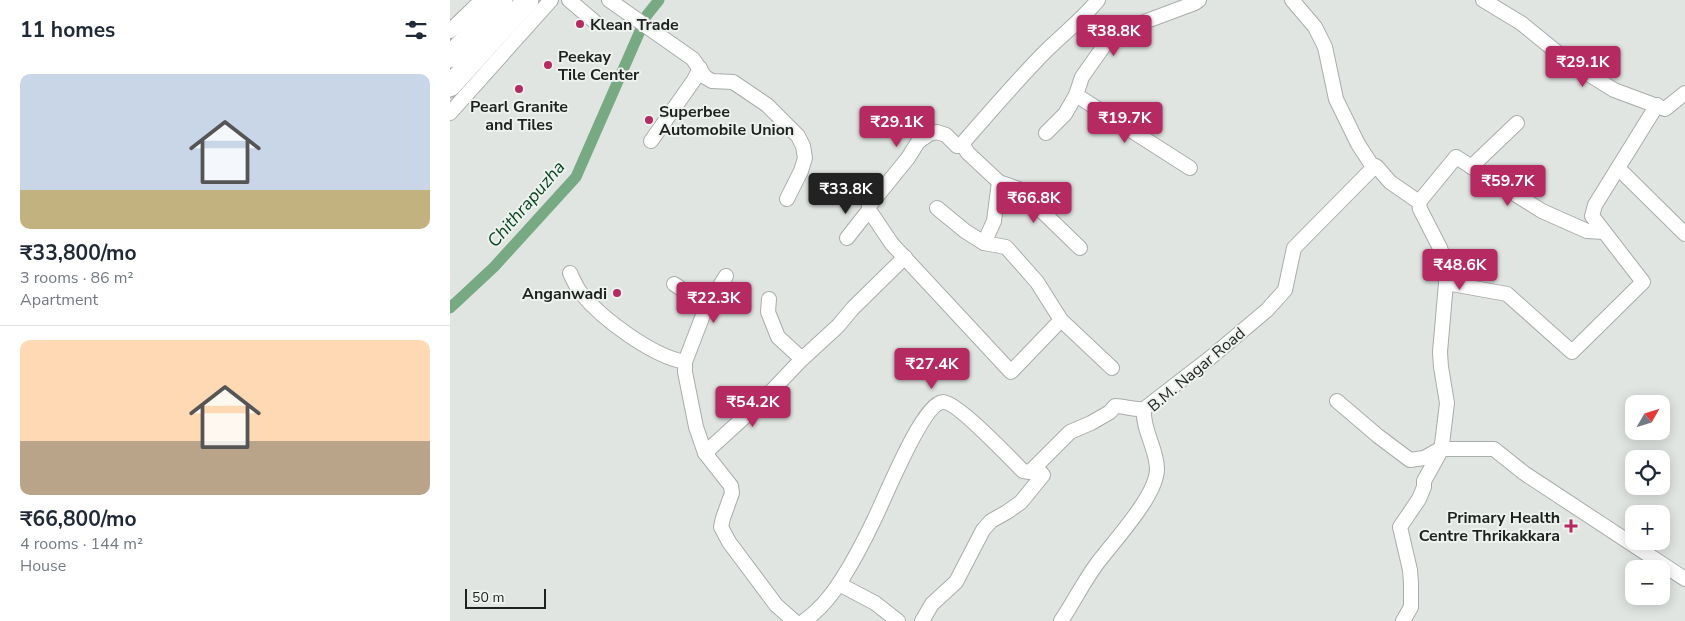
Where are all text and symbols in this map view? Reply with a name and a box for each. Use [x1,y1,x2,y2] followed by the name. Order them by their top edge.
[590,14,679,36] place label: Klean Trade
[1073,15,1155,57] pin: ₹38.8K
[20,16,115,44] text: 11 homes
[402,16,430,44] icon: filters
[574,18,586,30] marker: Klean Trade
[1088,20,1141,42] text: ₹38.8K
[558,46,640,86] place label: Peekay Tile Center
[1542,46,1624,88] pin: ₹29.1K
[1557,51,1610,73] text: ₹29.1K
[542,59,554,71] marker: Peekay Tile Center
[513,83,525,95] marker: Pearl Granite and Tiles
[470,96,568,136] place label: Pearl Granite and Tiles
[659,101,794,141] place label: Superbee Automobile Union
[1084,102,1166,144] pin: ₹19.7K
[856,106,938,148] pin: ₹29.1K
[180,107,270,197] icon: home
[1099,107,1152,129] text: ₹19.7K
[871,111,924,133] text: ₹29.1K
[643,114,655,126] marker: Superbee Automobile Union
[482,156,570,252] water label: Chithrapuzha
[1467,164,1549,207] pin: ₹59.7K
[1482,170,1535,192] text: ₹59.7K
[805,172,887,215] pin: ₹33.8K
[820,178,873,200] text: ₹33.8K
[993,182,1075,224] pin: ₹66.8K
[1008,187,1061,209] text: ₹66.8K
[20,239,137,267] text: ₹33,800/mo
[1419,248,1501,291] pin: ₹48.6K
[1434,254,1487,276] text: ₹48.6K
[20,267,133,289] text: 3 rooms · 86 m²
[673,282,755,324] pin: ₹22.3K
[522,283,607,305] place label: Anganwadi
[611,287,623,299] marker: Anganwadi
[688,287,741,309] text: ₹22.3K
[20,289,98,311] text: Apartment
[1143,322,1250,417] street label: B.M. Nagar Road
[891,348,973,390] pin: ₹27.4K
[906,353,959,375] text: ₹27.4K
[180,372,270,462] icon: home
[712,386,794,428] pin: ₹54.2K
[727,391,780,413] text: ₹54.2K
[1625,395,1670,440] north arrow
[1625,395,1670,605] map controls
[1625,450,1670,495] button: locate
[20,505,137,533] text: ₹66,800/mo
[1625,505,1670,550] button: +
[1419,507,1560,547] place label: Primary Health Centre Thrikakkara
[1564,519,1578,533] marker: Primary Health Centre Thrikakkara
[20,533,143,555] text: 4 rooms · 144 m²
[20,555,66,577] text: House
[1625,560,1670,605] button: −
[465,586,546,609] scale bar
[472,588,504,607] text: 50 m

